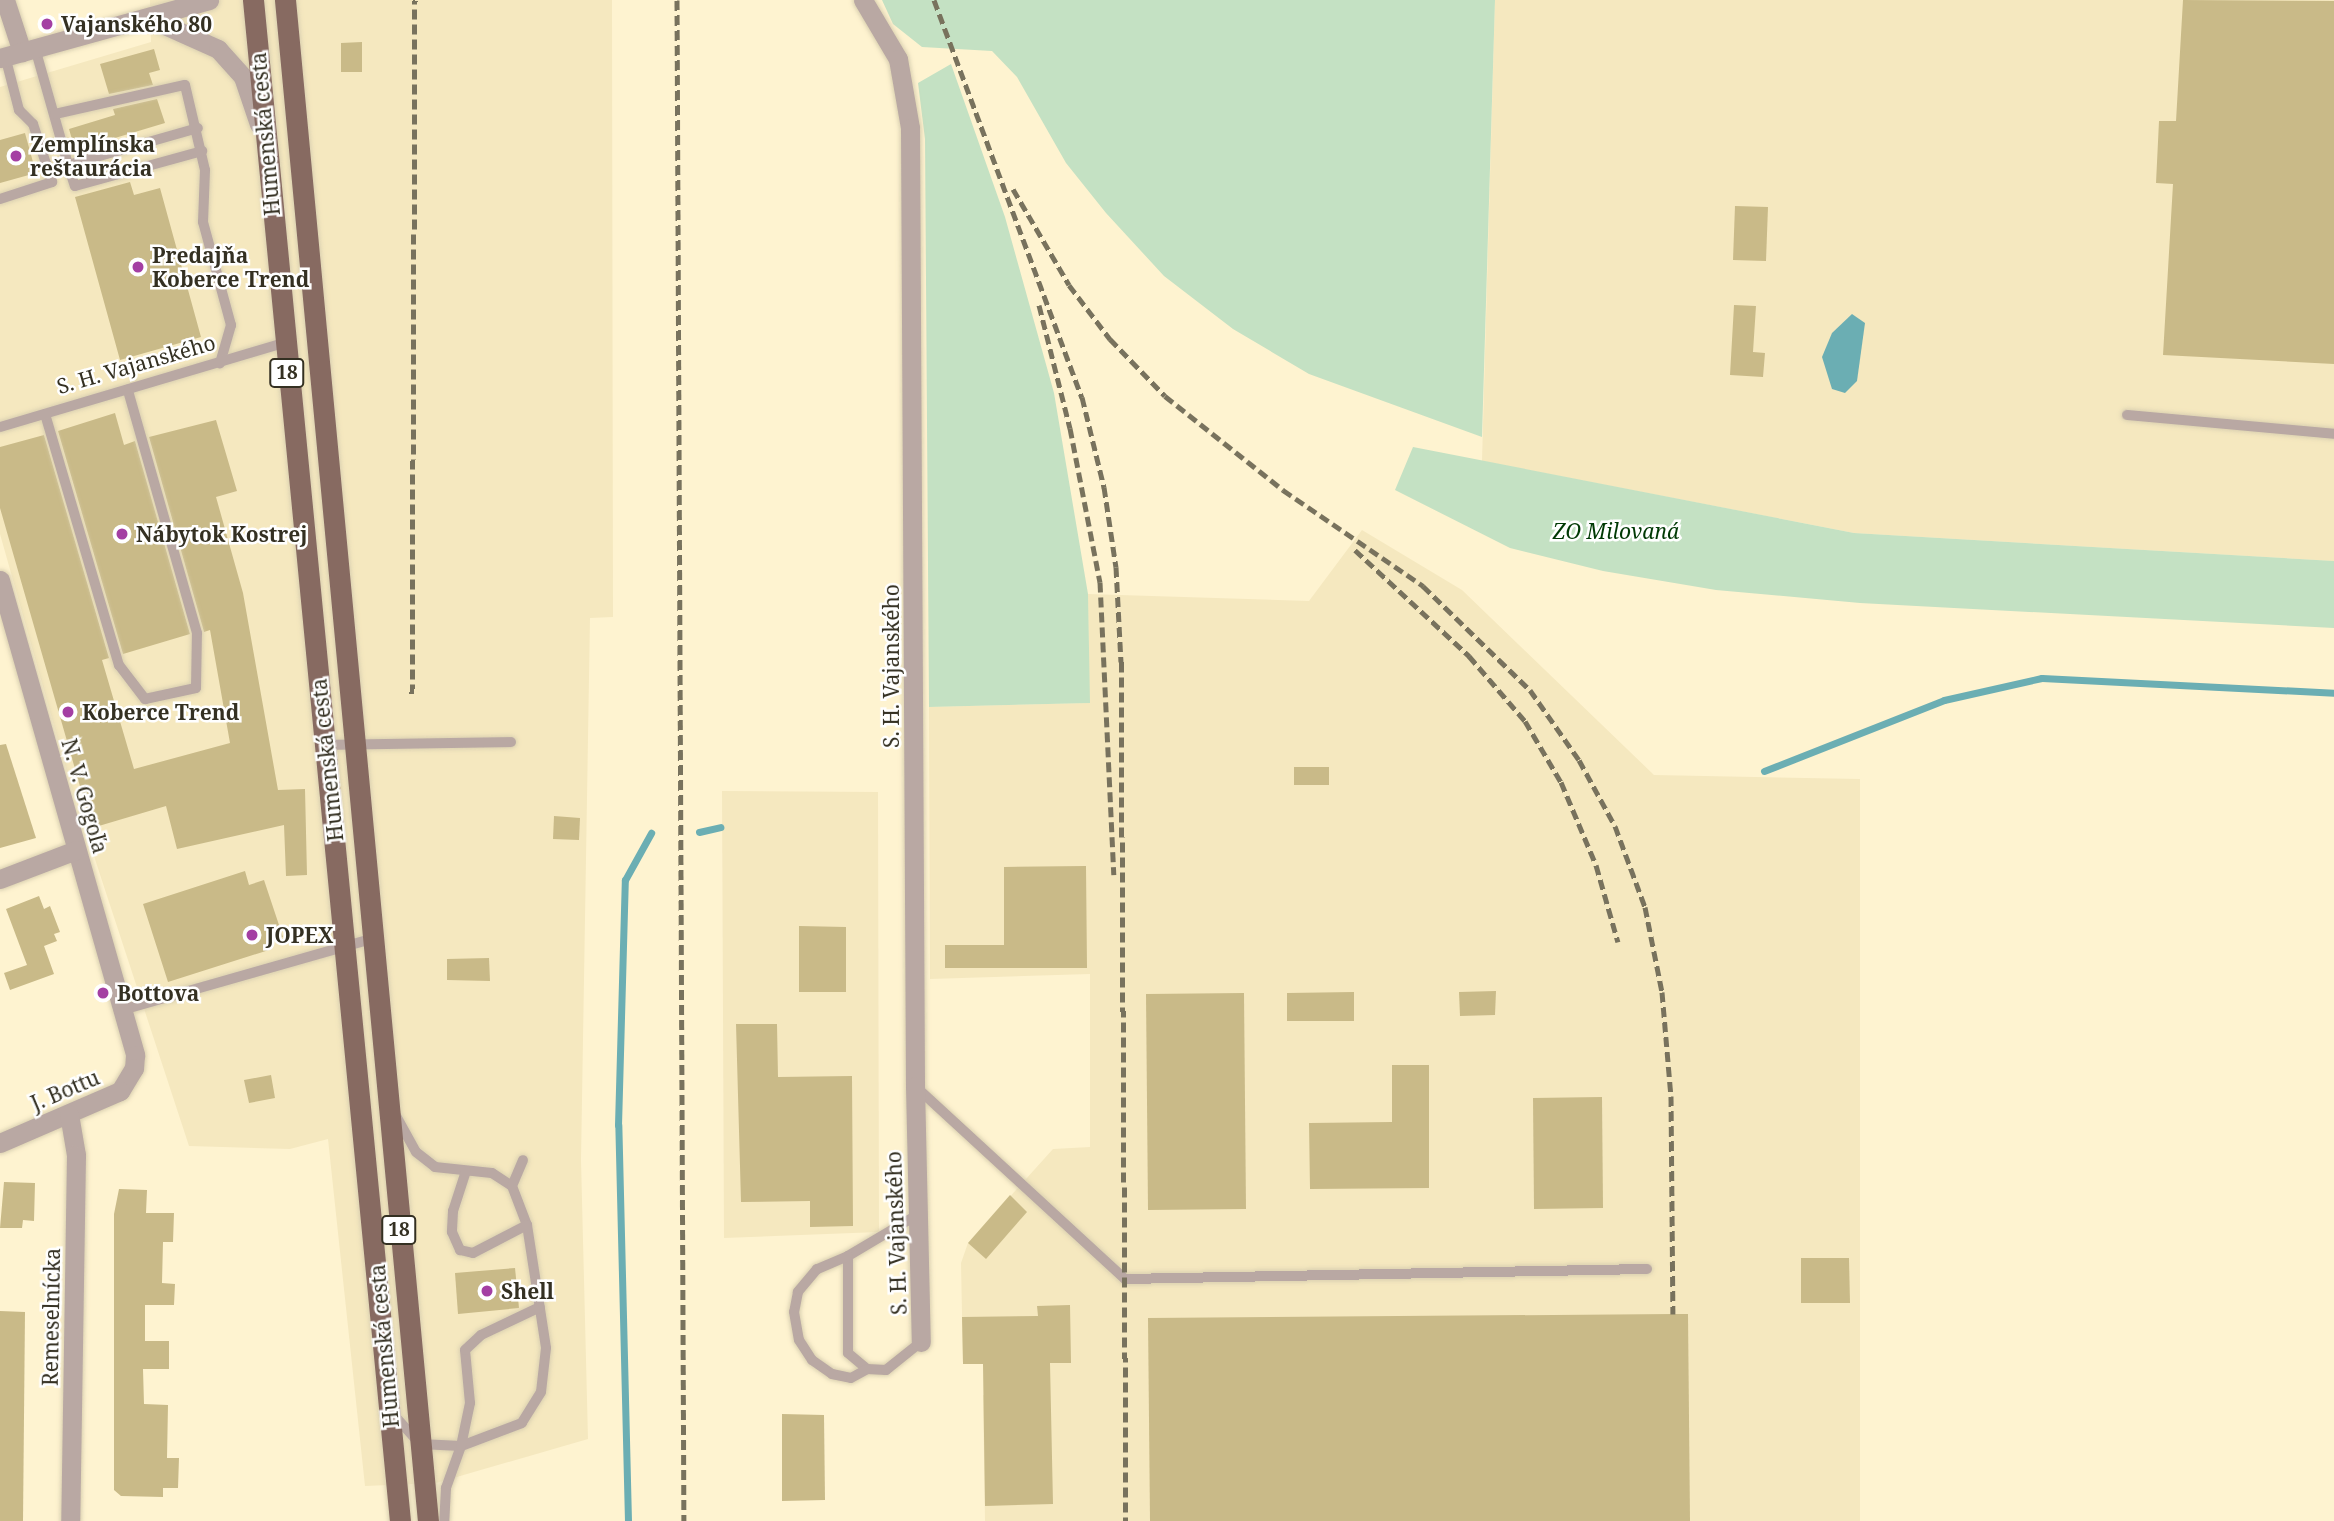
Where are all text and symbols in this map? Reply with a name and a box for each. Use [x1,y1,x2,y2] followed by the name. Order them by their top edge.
[61,11,212,37] place label: Vajanského 80
[39,16,55,32] marker: Vajanského 80
[245,51,285,217] street label: Humenská cesta
[30,131,155,181] place label: Zemplínska reštaurácia
[8,148,24,164] marker: Zemplínska reštaurácia
[152,242,309,292] place label: Predajňa Koberce Trend
[130,259,146,275] marker: Predajňa Koberce Trend
[54,329,218,399] street label: S. H. Vajanského
[268,358,306,388] road number: 18
[1553,518,1679,544] park label: ZO Milovaná
[136,521,307,547] place label: Nábytok Kostrej
[114,526,130,542] marker: Nábytok Kostrej
[878,584,904,748] street label: S. H. Vajanského
[306,677,348,843] street label: Humenská cesta
[82,699,239,725] place label: Koberce Trend
[60,704,76,720] marker: Koberce Trend
[57,736,113,856] street label: N. V. Gogoľa
[266,922,333,948] place label: JOPEX
[244,927,260,943] marker: JOPEX
[117,980,199,1006] place label: Bottova
[95,985,111,1001] marker: Bottova
[27,1064,103,1116] street label: J. Bottu
[881,1151,911,1315] street label: S. H. Vajanského
[380,1214,418,1246] road number: 18
[37,1248,65,1386] street label: Remeselnícka
[364,1263,404,1429] street label: Humenská cesta
[501,1278,554,1304] place label: Shell
[479,1283,495,1299] marker: Shell

